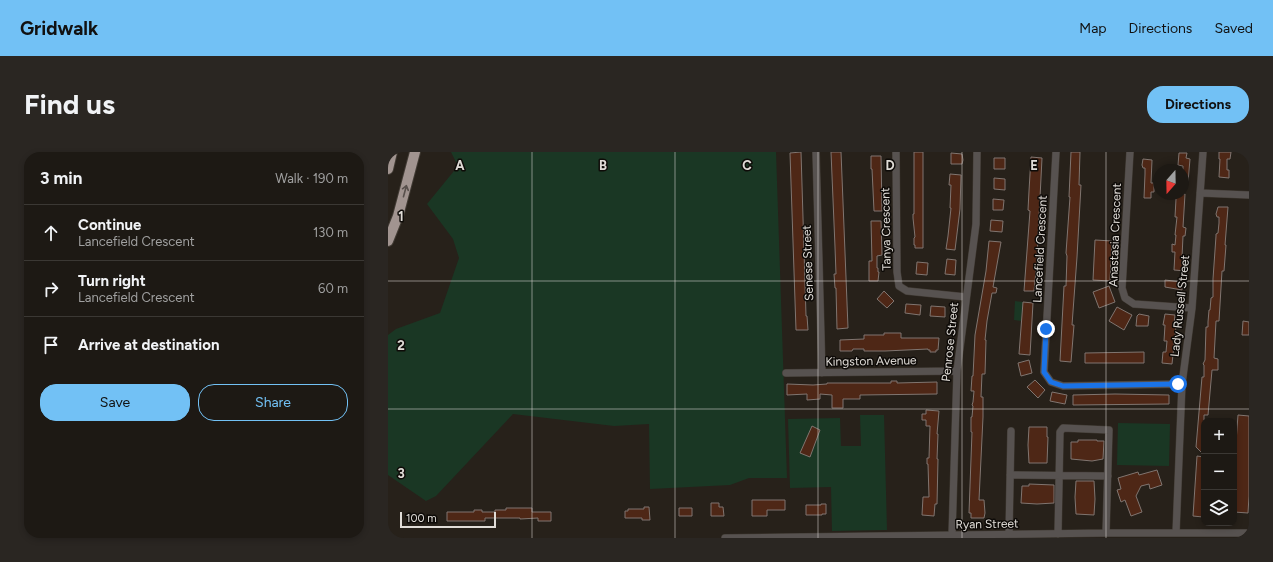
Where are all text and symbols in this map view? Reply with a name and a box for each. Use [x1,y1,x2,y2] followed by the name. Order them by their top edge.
[20,17,98,40] text: Gridwalk
[1079,20,1107,37] text: Map
[1129,20,1192,37] text: Directions
[1214,20,1253,37] text: Saved
[1147,86,1249,123] button: Directions
[24,87,115,121] text: Find us
[455,158,465,173] text: A
[599,158,607,173] text: B
[742,158,752,173] text: C
[885,158,895,173] text: D
[1030,158,1038,173] text: E
[1153,164,1189,200] north arrow
[40,168,82,188] text: 3 min
[275,171,348,186] text: Walk · 190 m
[1106,182,1124,287] street label: Anastasia Crescent
[402,185,409,198] one-way arrow
[878,187,894,271] street label: Tanya Crescent
[1030,194,1050,303] street label: Lancefield Crescent
[398,209,404,224] text: 1
[78,216,141,234] text: Continue
[40,222,62,244] icon: ahead
[800,224,816,301] street label: Senese Street
[313,225,348,240] text: 130 m
[78,234,195,249] text: Lancefield Crescent
[1168,254,1192,358] street label: Lady Russell Street
[78,272,146,290] text: Turn right
[40,278,62,300] icon: right
[318,281,348,296] text: 60 m
[78,290,195,305] text: Lancefield Crescent
[939,301,961,382] street label: Penrose Street
[1037,320,1055,338] route end
[40,334,62,356] icon: arrive
[78,336,219,354] text: Arrive at destination
[397,338,405,353] text: 2
[825,353,917,369] street label: Kingston Avenue
[1169,375,1187,393] route start
[40,384,190,421] button: Save
[198,384,348,421] button: Share
[1201,418,1237,526] map controls
[1201,418,1237,454] button: +
[1201,454,1237,490] button: −
[397,466,405,481] text: 3
[1201,490,1237,526] button: layers
[400,510,496,529] scale bar
[406,512,437,525] text: 100 m
[955,516,1019,532] street label: Ryan Street

